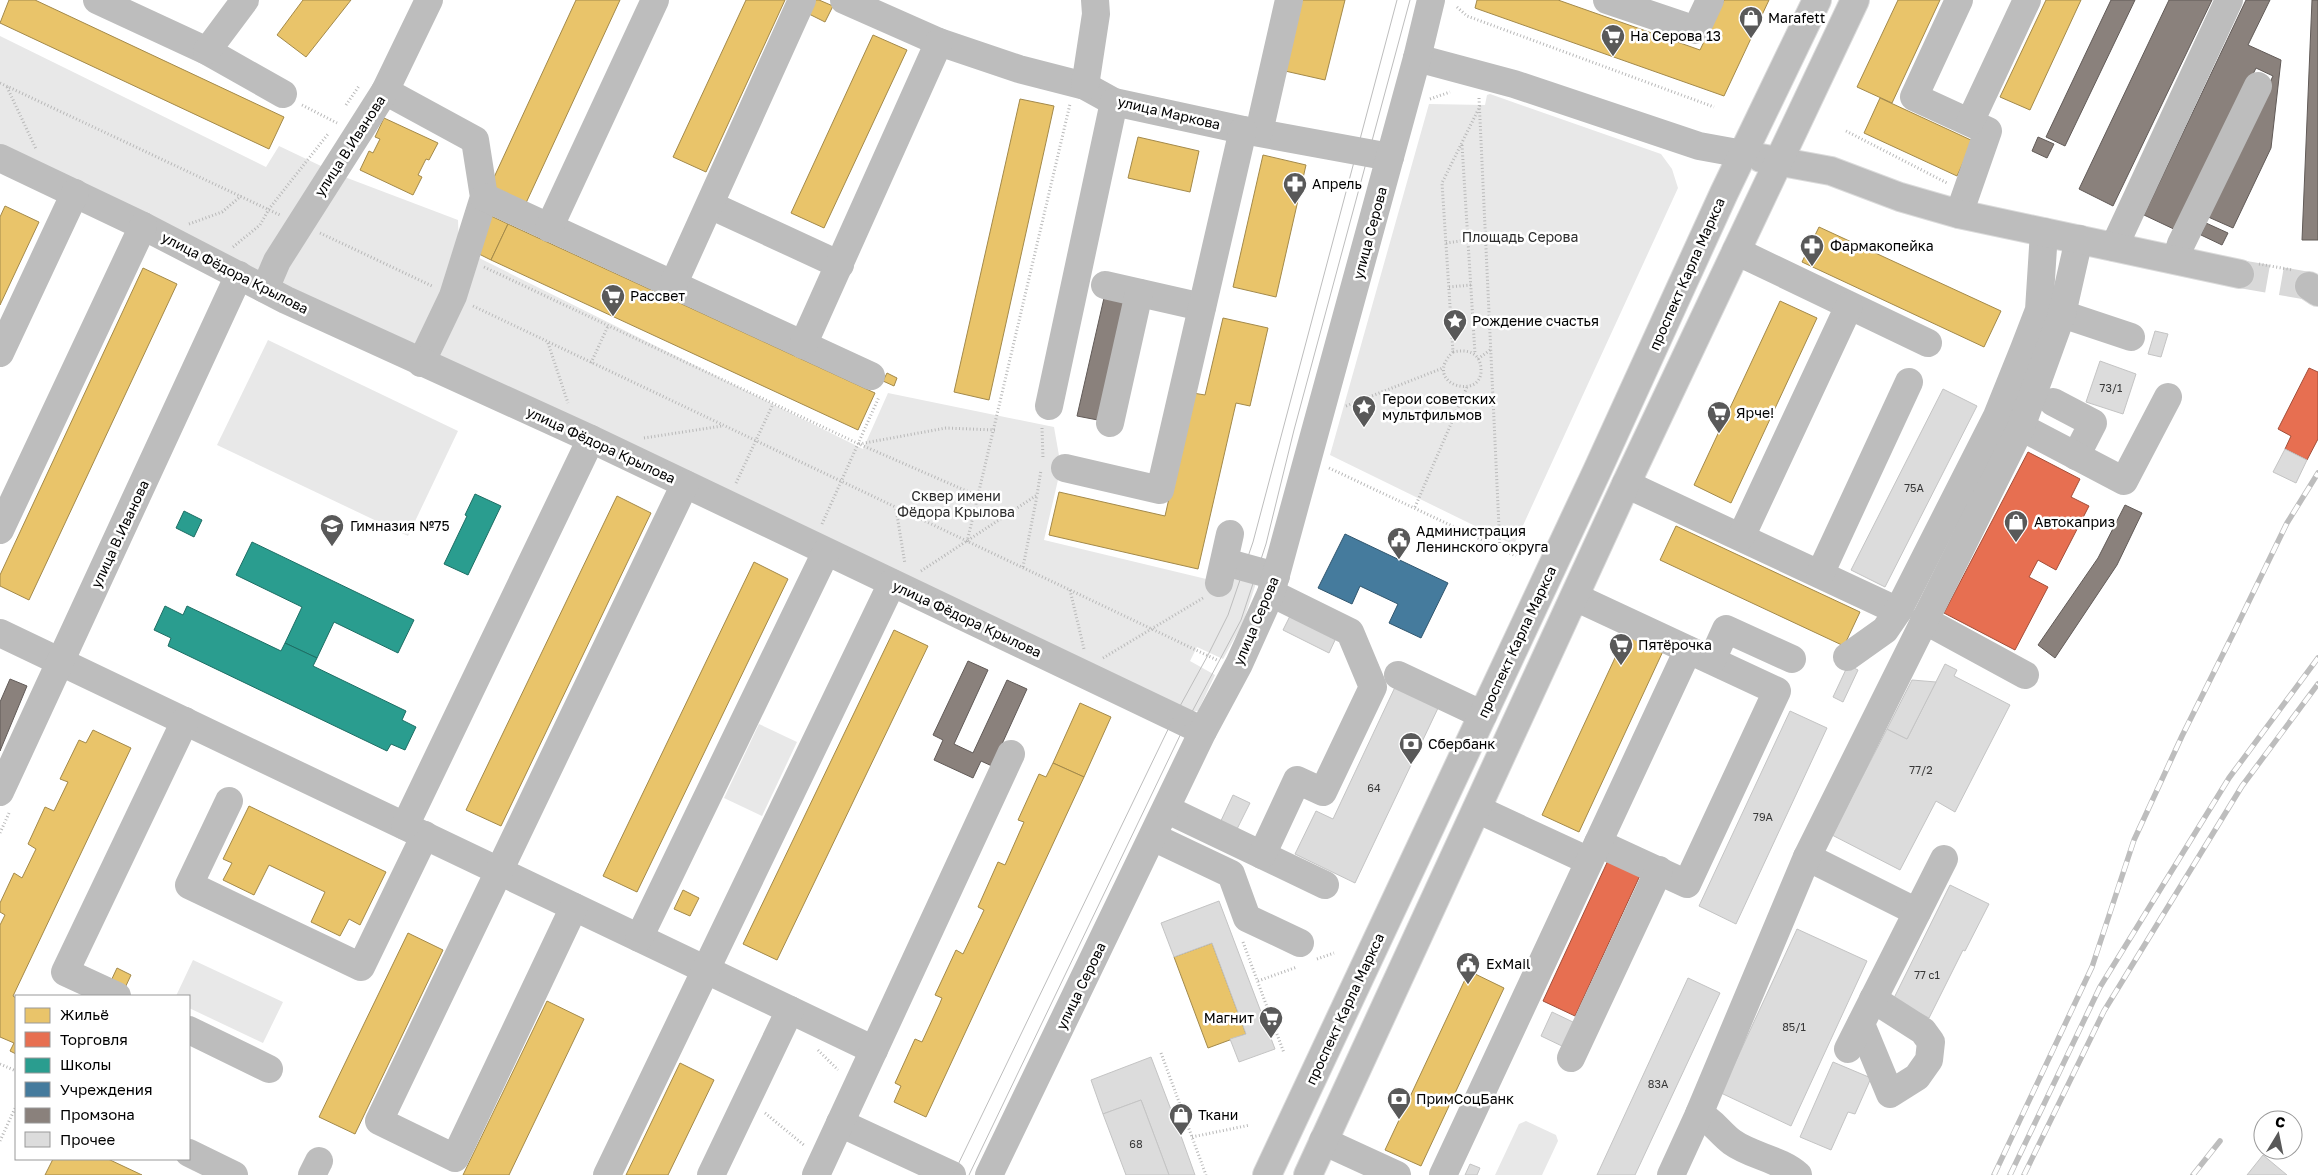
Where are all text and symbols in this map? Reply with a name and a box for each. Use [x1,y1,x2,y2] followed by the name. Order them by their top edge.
[1738,5,1764,39] shop icon: Marafett
[1768,9,1825,26] place label: Marafett
[1600,23,1626,57] supermarket icon: На Серова 13
[1630,27,1721,44] place label: На Серова 13
[311,92,389,199] street label: улица В.Иванова
[1116,92,1222,133] street label: улица Маркова
[1282,171,1308,205] pharmacy icon: Апрель
[1312,175,1362,192] place label: Апрель
[1349,185,1390,281] street label: улица Серова
[1645,195,1728,353] street label: проспект Карла Маркса
[159,228,311,317] street label: улица Фёдора Крылова
[1462,228,1578,245] park label: Площадь Серова
[1799,233,1825,267] pharmacy icon: Фармакопейка
[1830,237,1934,254] place label: Фармакопейка
[600,283,626,317] supermarket icon: Рассвет
[630,287,685,304] place label: Рассвет
[1442,308,1468,342] place icon: Рождение счастья
[1472,312,1599,329] place label: Рождение счастья
[2100,381,2122,394] house number: 73/1
[1382,390,1496,423] place label: Герои советских мультфильмов
[1351,394,1377,428] place icon: Герои советских мультфильмов
[1706,400,1732,434] supermarket icon: Ярче!
[524,403,678,487] street label: улица Фёдора Крылова
[1736,404,1774,421] place label: Ярче!
[87,477,152,590] street label: улица В.Иванова
[1904,481,1924,494] house number: 75А
[897,487,1015,520] park label: Сквер имени Фёдора Крылова
[2003,509,2029,543] shop icon: Автокаприз
[319,513,345,547] school or university icon: Гимназия №75
[2034,513,2115,530] place label: Автокаприз
[350,517,450,534] place label: Гимназия №75
[1416,522,1548,555] place label: Администрация Ленинского округа
[1386,526,1412,560] public building icon: Администрация Ленинского округа
[1474,563,1559,720] street label: проспект Карла Маркса
[1229,574,1282,668] street label: улица Серова
[890,577,1044,661] street label: улица Фёдора Крылова
[1608,632,1634,666] supermarket icon: Пятёрочка
[1638,636,1712,653] place label: Пятёрочка
[1398,731,1424,765] bank icon: Сбербанк
[1428,735,1495,752] place label: Сбербанк
[1909,763,1933,776] house number: 77/2
[1367,781,1381,794] house number: 64
[1753,810,1774,823] house number: 79А
[1302,930,1387,1087] street label: проспект Карла Маркса
[1052,939,1109,1032] street label: улица Серова
[1455,951,1481,985] public building icon: ExMail
[1486,955,1530,972] place label: ExMail
[1914,968,1940,981] house number: 77 с1
[15,995,190,1160] legend
[60,1005,109,1023] text: Жильё
[1258,1005,1284,1039] supermarket icon: Магнит
[1204,1009,1254,1026] place label: Магнит
[1782,1020,1806,1033] house number: 85/1
[60,1030,128,1048] text: Торговля
[60,1055,111,1073] text: Школы
[1648,1077,1669,1090] house number: 83А
[60,1080,152,1098] text: Учреждения
[1386,1086,1412,1120] bank icon: ПримСоцБанк
[1416,1090,1514,1107] place label: ПримСоцБанк
[1168,1102,1194,1136] shop icon: Ткани
[60,1105,135,1123] text: Промзона
[1198,1106,1238,1123] place label: Ткани
[2253,1110,2303,1160] north arrow
[2274,1112,2287,1131] text: С
[60,1130,116,1148] text: Прочее
[1129,1137,1143,1150] house number: 68

